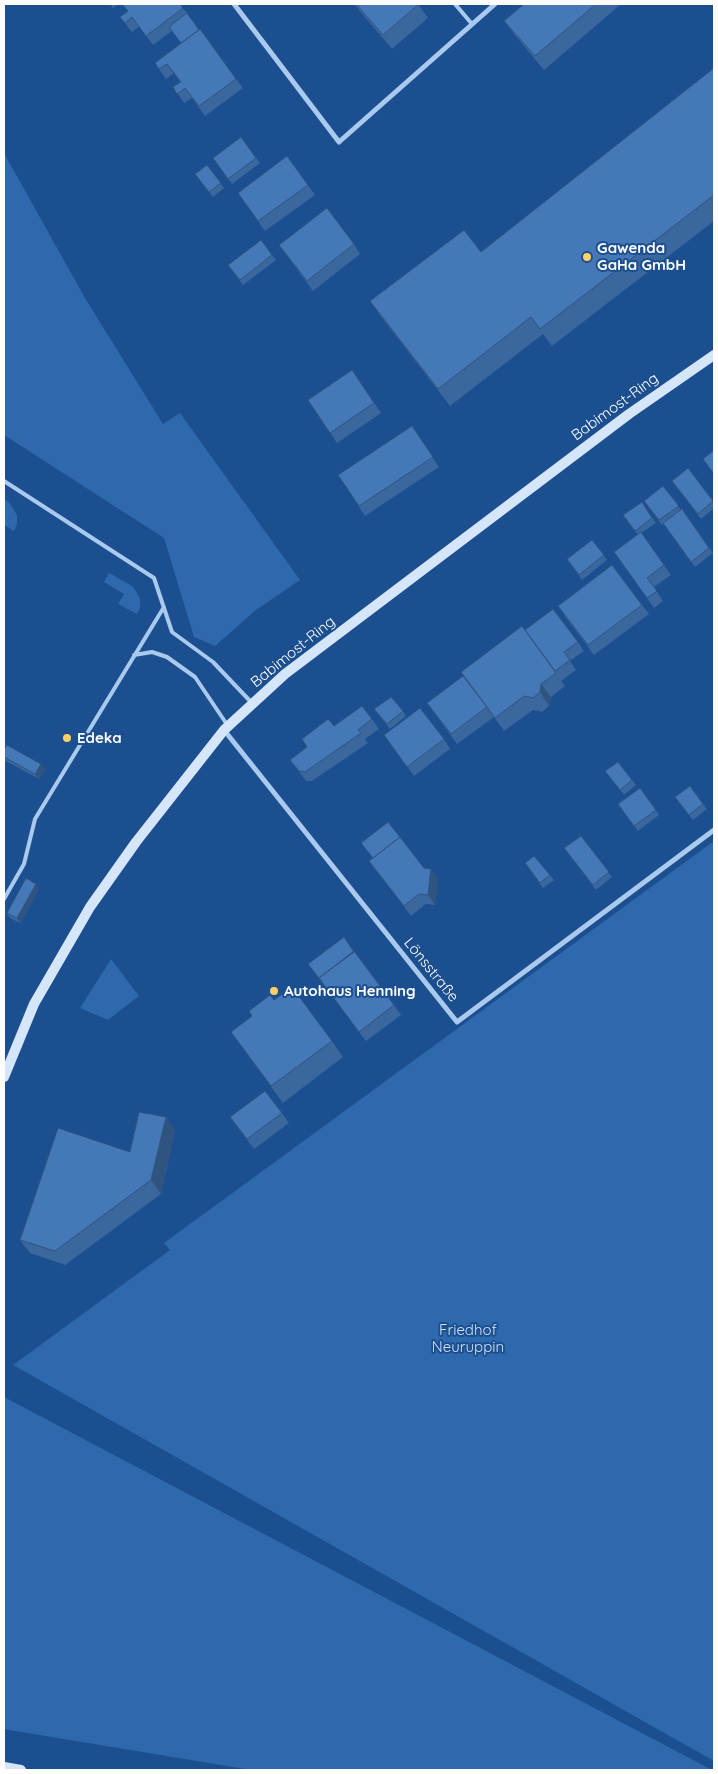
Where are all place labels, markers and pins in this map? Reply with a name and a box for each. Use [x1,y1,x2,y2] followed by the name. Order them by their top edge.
[597,239,686,274] place label: Gawenda GaHa GmbH
[581,251,593,263] marker: Gawenda GaHa GmbH
[77,729,122,747] place label: Edeka
[61,732,73,744] marker: Edeka
[284,982,416,1000] place label: Autohaus Henning
[268,985,280,997] marker: Autohaus Henning

